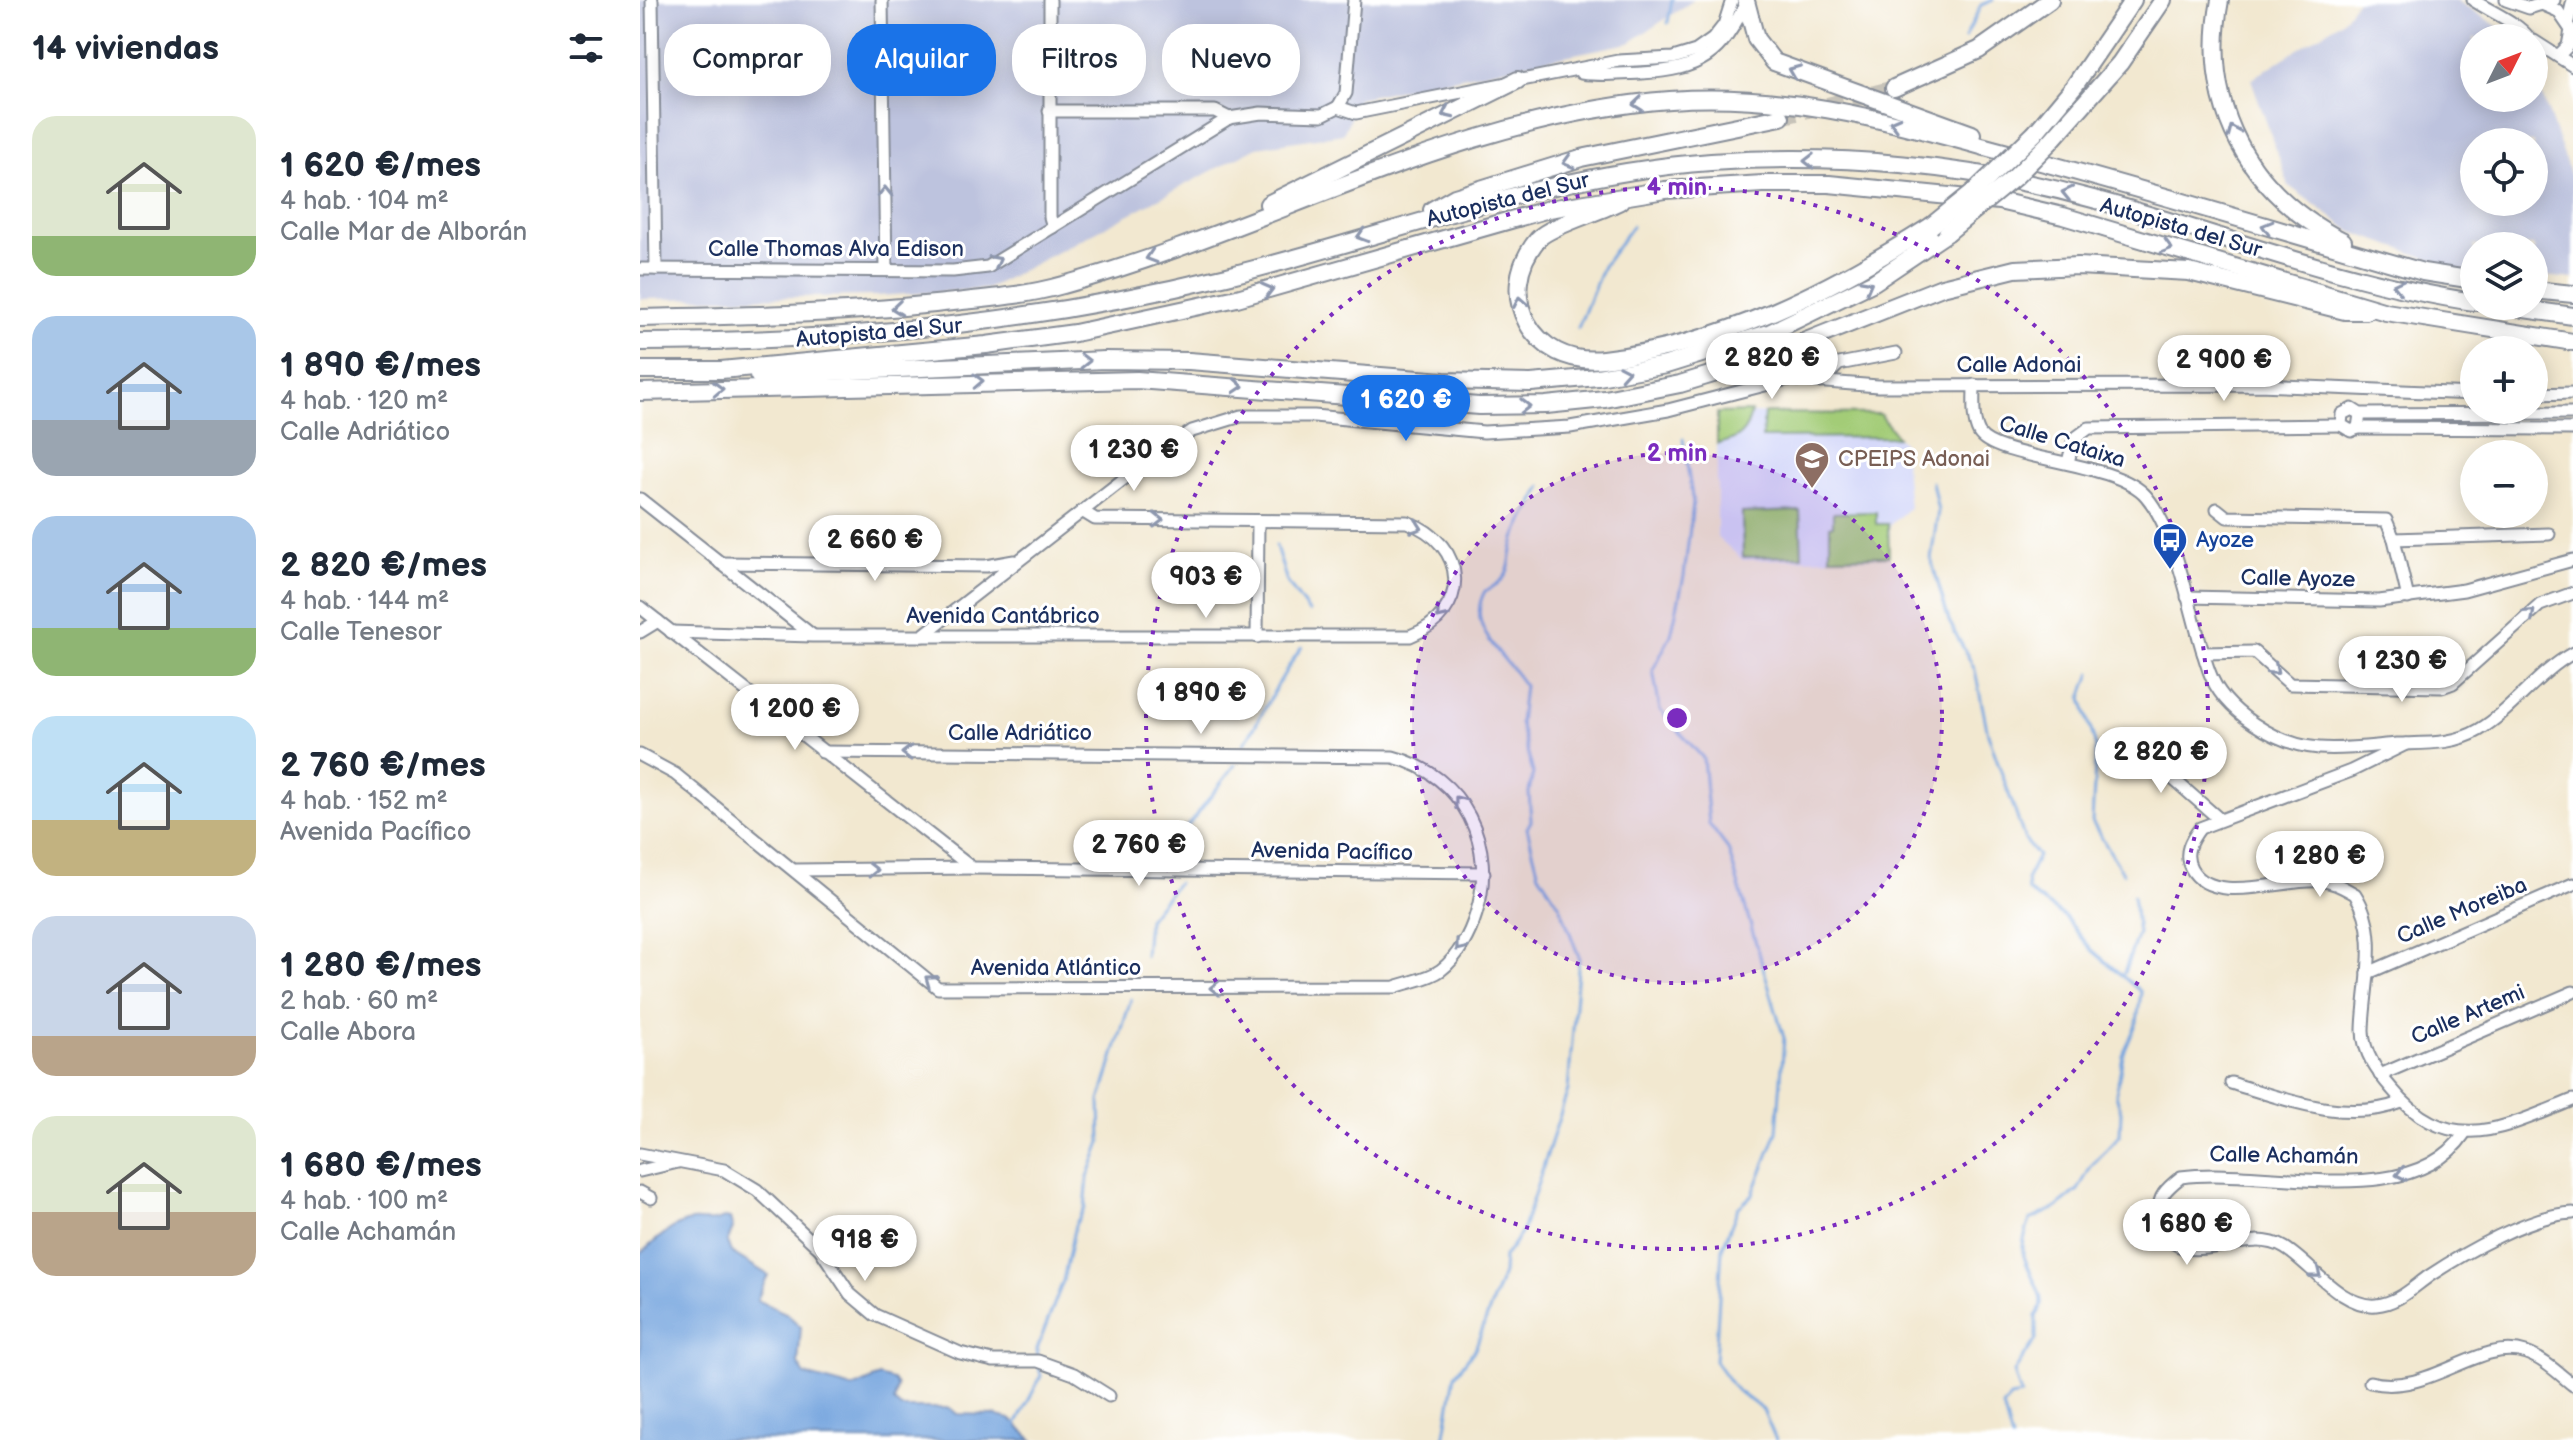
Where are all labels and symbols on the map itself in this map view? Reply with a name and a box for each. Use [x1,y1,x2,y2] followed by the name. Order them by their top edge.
[2460,24,2548,112] north arrow
[1788,64,1802,81] one-way arrow
[1631,95,1644,112] one-way arrow
[1441,103,1455,119] one-way arrow
[1889,115,1903,132] one-way arrow
[2226,124,2243,138] one-way arrow
[1802,152,1815,169] one-way arrow
[1561,153,1575,169] one-way arrow
[1424,166,1593,233] street label: Autopista del Sur
[1647,173,1707,202] text: 4 min
[876,185,894,198] one-way arrow
[2060,185,2074,202] one-way arrow
[2097,192,2266,264] street label: Autopista del Sur
[2261,220,2275,236] one-way arrow
[1356,227,1369,243] one-way arrow
[708,236,964,263] street label: Calle Thomas Alva Edison
[2159,238,2173,254] one-way arrow
[1145,248,1158,264] one-way arrow
[988,255,1002,270] one-way arrow
[2391,279,2405,296] one-way arrow
[1859,280,1873,295] one-way arrow
[1261,282,1274,299] one-way arrow
[1513,296,1530,309] one-way arrow
[890,299,903,316] one-way arrow
[795,312,964,354] street label: Autopista del Sur
[1698,333,1846,401] pin: 2 820 €
[2150,335,2298,403] pin: 2 900 €
[1079,352,1092,369] one-way arrow
[1957,352,2081,379] street label: Calle Adonai
[1617,365,1630,382] one-way arrow
[972,373,985,390] one-way arrow
[1332,375,1480,443] pin: 1 620 €
[1232,377,1245,394] one-way arrow
[712,381,725,398] one-way arrow
[1519,397,1532,414] one-way arrow
[1996,410,2128,474] street label: Calle Cataixa
[1060,425,1208,493] pin: 1 230 €
[1647,439,1707,468] text: 2 min
[1793,440,1831,490] school or university icon: CPEIPS Adonai
[1838,446,1990,473] place label: CPEIPS Adonai
[1152,511,1165,529] one-way arrow
[801,515,949,583] pin: 2 660 €
[1409,517,1423,534] one-way arrow
[2151,521,2189,571] bus stop icon: Ayoze
[2196,527,2254,554] place label: Ayoze
[1150,552,1262,620] pin: 903 €
[2240,565,2356,593] street label: Calle Ayoze
[906,603,1100,630] street label: Avenida Cantábrico
[1436,605,1451,620] one-way arrow
[2521,609,2536,624] one-way arrow
[2328,636,2476,704] pin: 1 230 €
[2265,660,2280,675] one-way arrow
[1127,668,1275,736] pin: 1 890 €
[721,684,869,752] pin: 1 200 €
[1663,704,1691,732] centre of rings
[948,720,1092,747] street label: Calle Adriático
[2087,727,2235,795] pin: 2 820 €
[900,744,913,762] one-way arrow
[1455,795,1469,810] one-way arrow
[1065,820,1213,888] pin: 2 760 €
[2246,831,2394,899] pin: 1 280 €
[1251,837,1413,867] street label: Avenida Pacífico
[867,861,880,879] one-way arrow
[2393,871,2531,951] street label: Calle Moreiba
[1456,937,1470,952] one-way arrow
[971,955,1141,982] street label: Avenida Atlántico
[924,975,939,990] one-way arrow
[1208,979,1221,997] one-way arrow
[2407,979,2529,1051] street label: Calle Artemi
[2209,1141,2359,1171] street label: Calle Achamán
[2395,1165,2409,1182] one-way arrow
[2113,1199,2261,1267] pin: 1 680 €
[809,1215,921,1283] pin: 918 €
[2307,1263,2322,1277] one-way arrow

